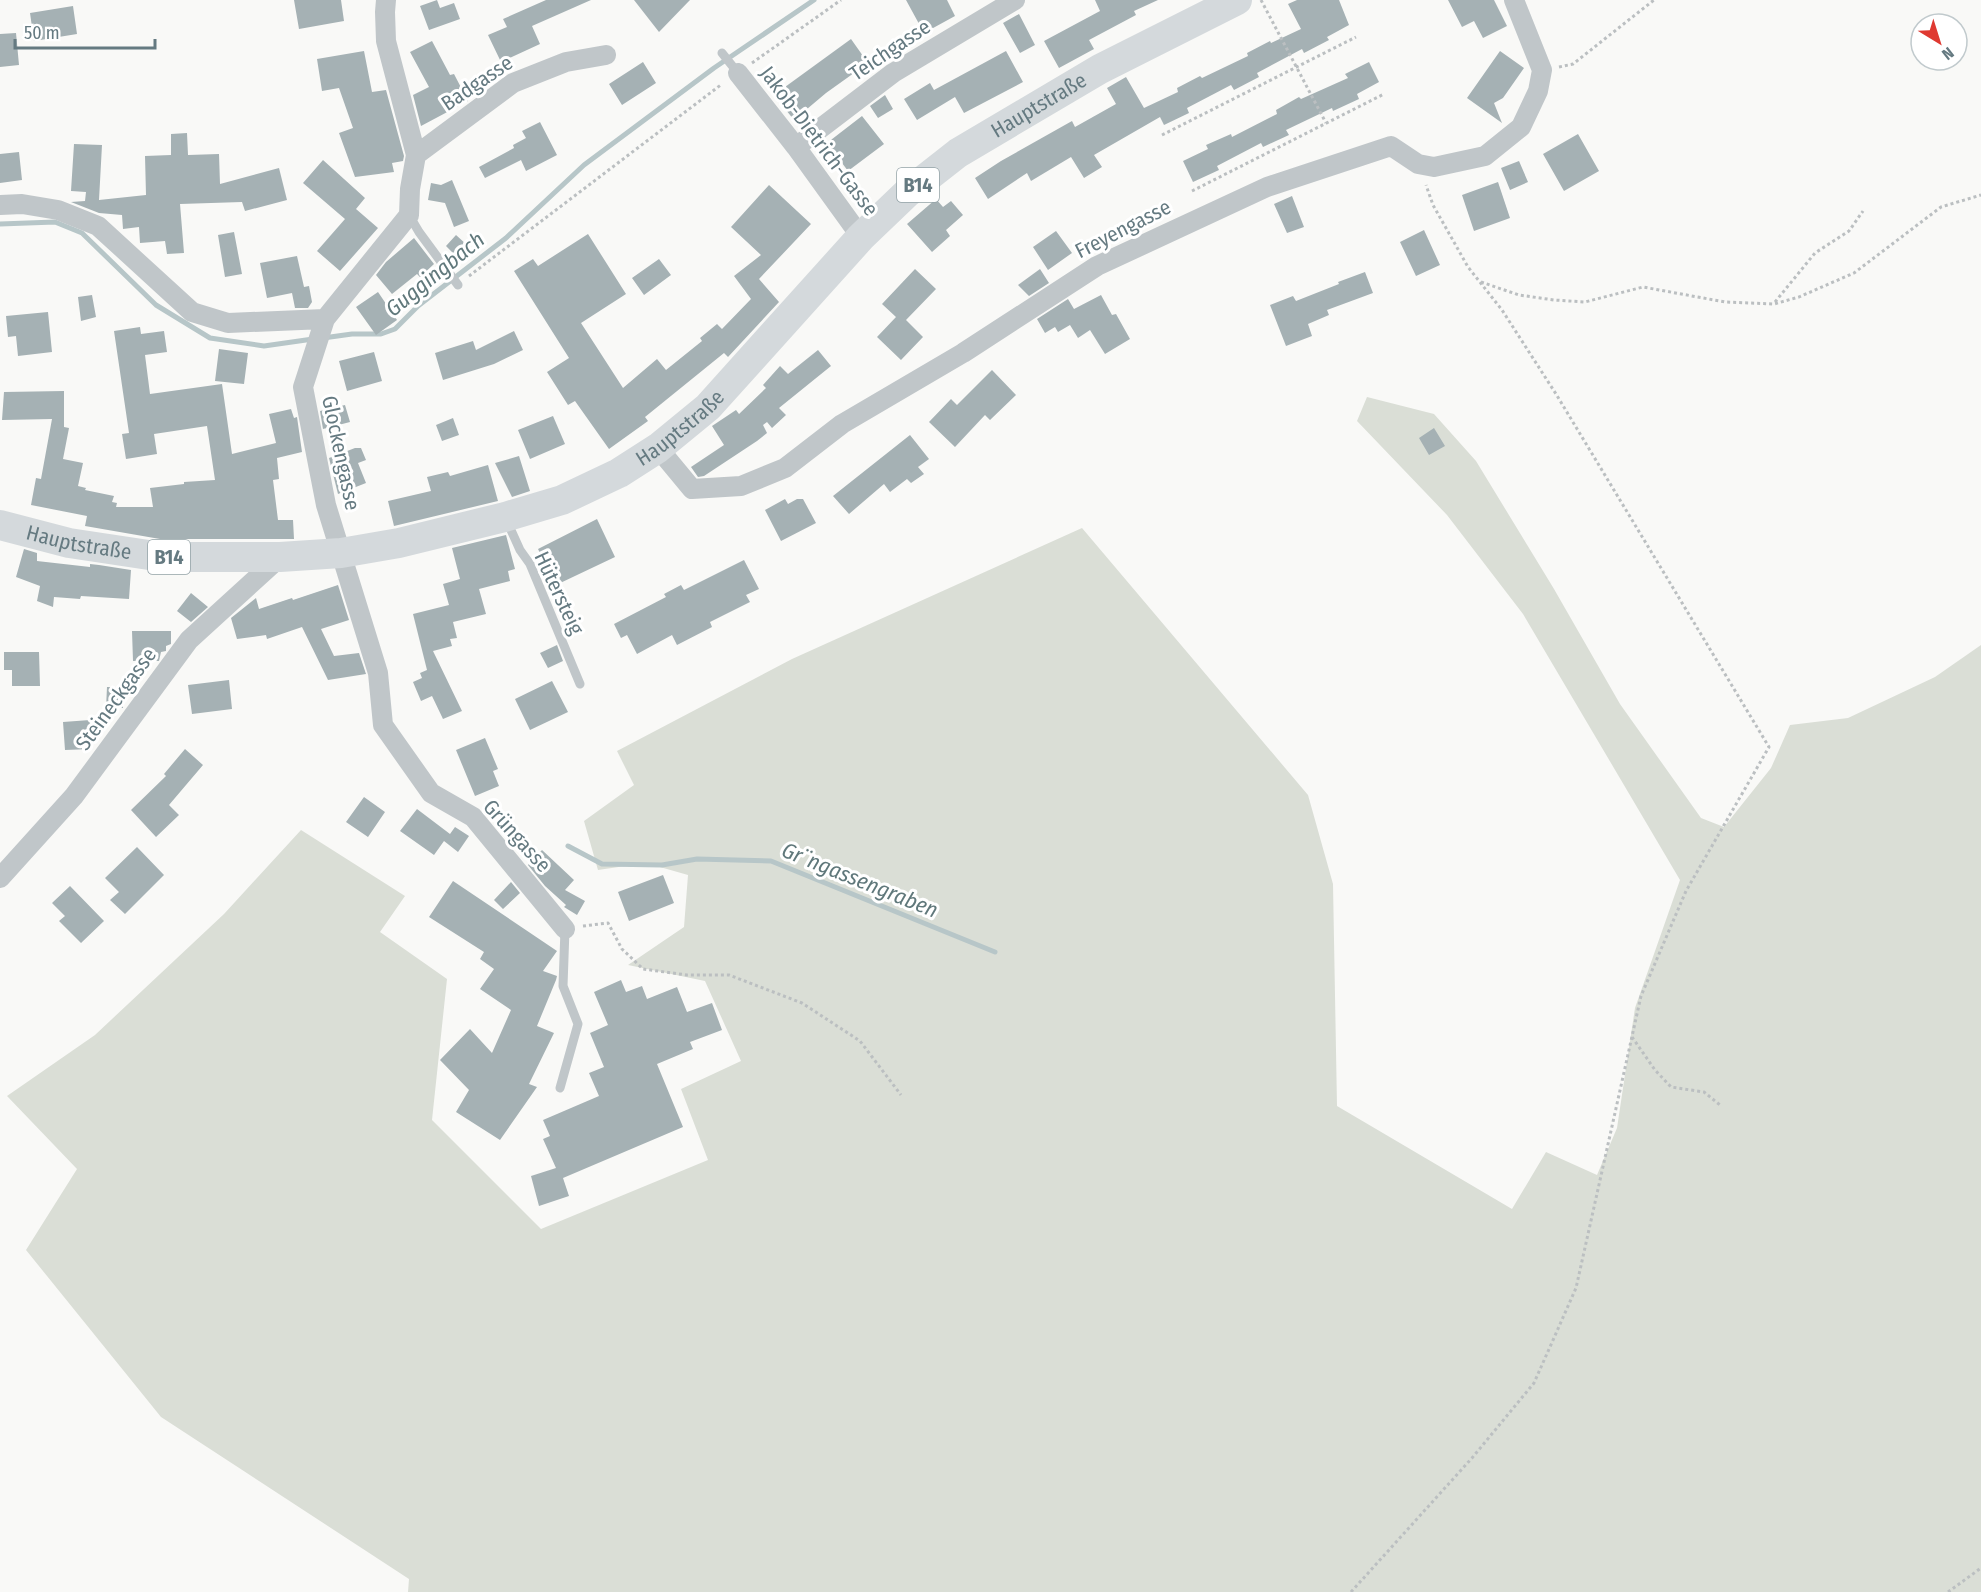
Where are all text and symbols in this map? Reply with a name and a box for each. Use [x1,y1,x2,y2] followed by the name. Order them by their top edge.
[15,12,154,50] scale bar
[1909,12,1969,72] north arrow
[845,13,935,87] street label: Teichgasse
[24,22,60,44] text: 50 m
[1938,43,1958,64] text: N
[436,50,518,116] street label: Badgasse
[754,61,884,221] street label: Jakob-Dietrich-Gasse
[986,67,1091,144] street label: Hauptstraße
[897,168,939,202] road number: B14
[1071,194,1175,264] street label: Freyengasse
[380,226,490,322] water label: Guggingbach
[631,385,730,472] street label: Hauptstraße
[316,393,366,513] street label: Glockengasse
[24,519,133,565] street label: Hauptstraße
[148,540,190,574] road number: B14
[528,547,590,639] street label: Hütersteig
[70,643,162,755] street label: Steineckgasse
[478,794,556,878] street label: Grüngasse
[778,836,942,924] water label: Gr¨ngassengraben

